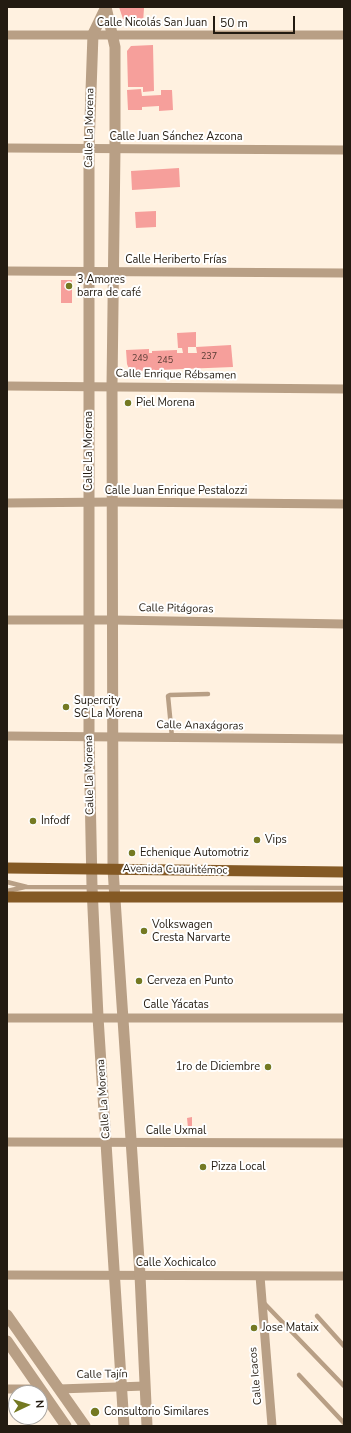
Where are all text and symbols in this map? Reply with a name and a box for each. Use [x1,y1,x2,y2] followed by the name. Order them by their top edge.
[215,8,297,34] scale bar
[220,15,248,31] text: 50 m
[97,16,207,30] street label: Calle Nicolás San Juan
[83,88,97,168] street label: Calle La Morena
[110,130,242,144] street label: Calle Juan Sánchez Azcona
[125,253,227,267] street label: Calle Heriberto Frías
[77,273,141,299] place label: 3 Amores barra de café
[64,281,74,291] marker: 3 Amores barra de café
[201,352,217,362] house number: 237
[132,354,148,364] house number: 249
[157,356,173,366] house number: 245
[116,367,236,383] street label: Calle Enrique Rébsamen
[136,396,195,410] place label: Piel Morena
[123,398,133,408] marker: Piel Morena
[82,411,96,491] street label: Calle La Morena
[105,484,247,498] street label: Calle Juan Enrique Pestalozzi
[138,602,214,616] street label: Calle Pitágoras
[74,694,143,720] place label: Supercity SC La Morena
[61,702,71,712] marker: Supercity SC La Morena
[156,719,244,733] street label: Calle Anaxágoras
[83,735,97,815] street label: Calle La Morena
[41,814,70,828] place label: Infodf
[28,816,38,826] marker: Infodf
[265,833,287,847] place label: Vips
[252,835,262,845] marker: Vips
[140,846,249,860] place label: Echenique Automotriz
[127,848,137,858] marker: Echenique Automotriz
[122,862,228,878] street label: Avenida Cuauhtémoc
[152,918,230,944] place label: Volkswagen Cresta Narvarte
[139,926,149,936] marker: Volkswagen Cresta Narvarte
[147,974,233,988] place label: Cerveza en Punto
[134,976,144,986] marker: Cerveza en Punto
[143,998,209,1012] street label: Calle Yácatas
[95,1059,113,1139] street label: Calle La Morena
[176,1060,260,1074] place label: 1ro de Diciembre
[263,1062,273,1072] marker: 1ro de Diciembre
[146,1124,206,1138] street label: Calle Uxmal
[211,1160,265,1174] place label: Pizza Local
[198,1162,208,1172] marker: Pizza Local
[136,1256,216,1270] street label: Calle Xochicalco
[262,1321,319,1335] place label: Jose Mataix
[249,1323,259,1333] marker: Jose Mataix
[247,1346,265,1406] street label: Calle Icacos
[76,1368,128,1382] street label: Calle Tajín
[8,1385,48,1425] north arrow
[32,1400,47,1409] text: N
[104,1405,209,1419] place label: Consultorio Similares
[89,1406,101,1418] marker: Consultorio Similares

